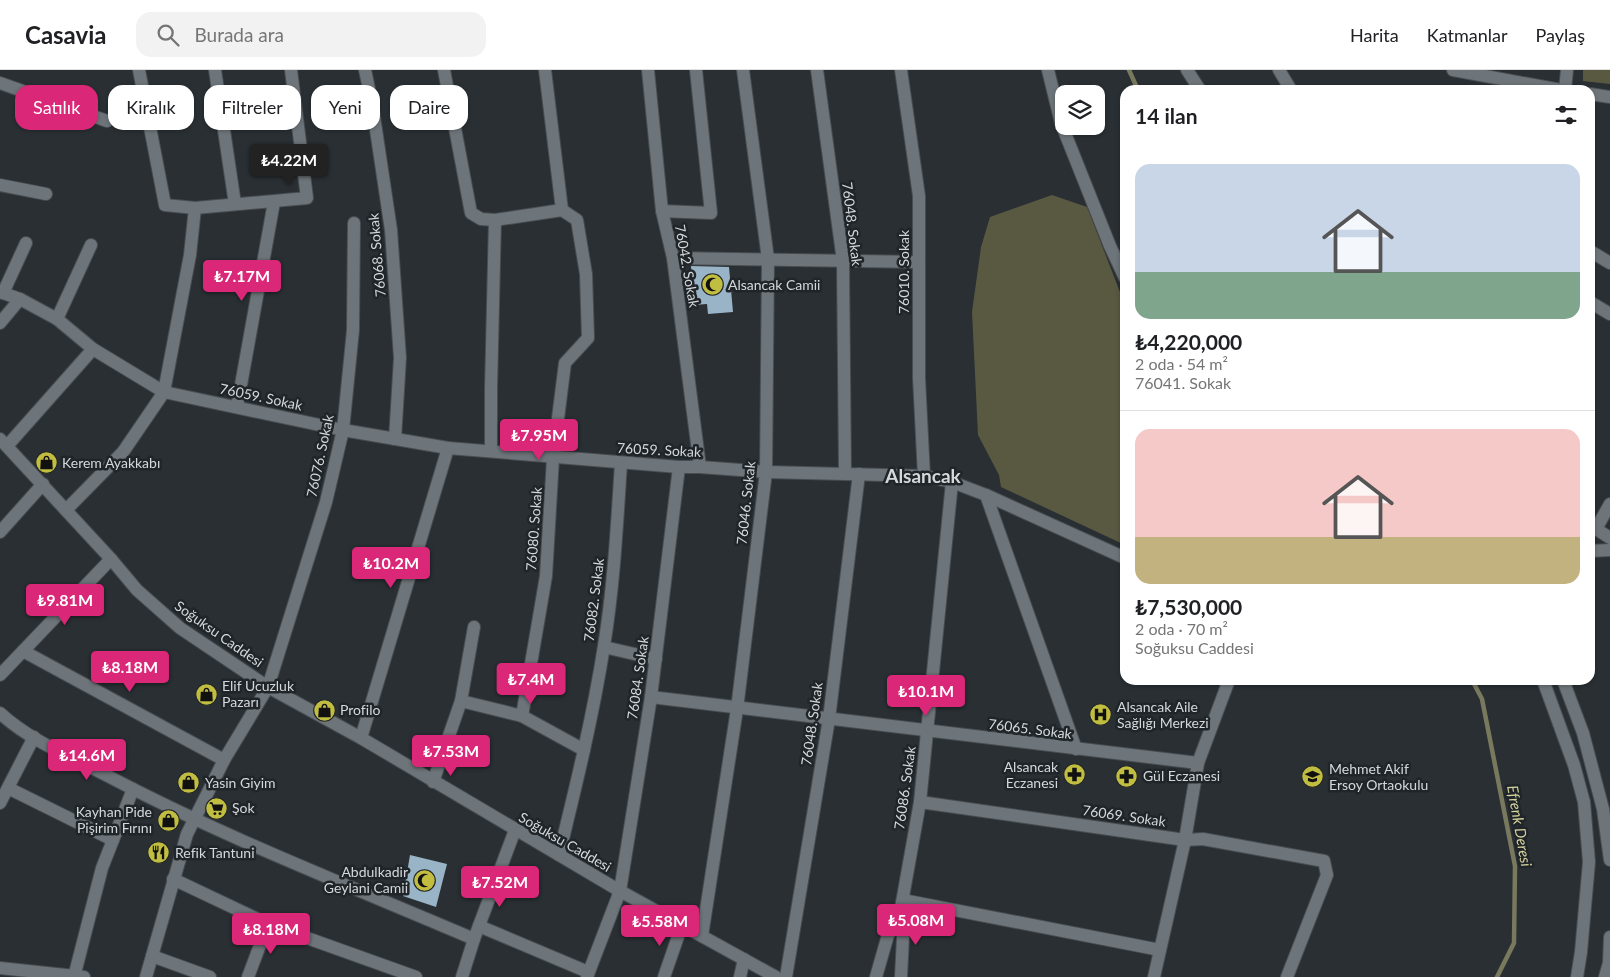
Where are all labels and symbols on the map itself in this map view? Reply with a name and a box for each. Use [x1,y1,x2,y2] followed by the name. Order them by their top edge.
[248,144,330,186] pin: ₺4.22M
[839,181,866,268] street label: 76048. Sokak
[364,212,389,298] street label: 76068. Sokak
[672,223,703,310] street label: 76042. Sokak
[895,229,912,314] street label: 76010. Sokak
[201,260,283,302] pin: ₺7.17M
[700,273,724,297] mosque icon: Alsancak Camii
[728,276,820,293] place label: Alsancak Camii
[218,379,305,414] street label: 76059. Sokak
[302,412,337,499] street label: 76076. Sokak
[498,418,580,461] pin: ₺7.95M
[617,439,702,460] street label: 76059. Sokak
[34,451,58,475] shop icon: Kerem Ayakkabı
[62,454,160,471] place label: Kerem Ayakkabı
[733,459,758,546] street label: 76046. Sokak
[884,464,962,487] district label: Alsancak
[522,486,545,572] street label: 76080. Sokak
[350,546,432,589] pin: ₺10.2M
[580,556,607,643] street label: 76082. Sokak
[24,584,106,626] pin: ₺9.81M
[172,597,267,670] street label: Soğuksu Caddesi
[623,634,652,721] street label: 76084. Sokak
[89,650,171,693] pin: ₺8.18M
[496,662,566,705] pin: ₺7.4M
[885,674,967,717] pin: ₺10.1M
[222,677,295,710] place label: Elif Ucuzluk Pazarı
[797,680,826,767] street label: 76048. Sokak
[194,682,218,706] shop icon: Elif Ucuzluk Pazarı
[312,698,336,722] shop icon: Profilo
[1117,698,1209,731] place label: Alsancak Aile Sağlığı Merkezi
[340,701,380,718] place label: Profilo
[1089,703,1113,727] hospital icon: Alsancak Aile Sağlığı Merkezi
[987,715,1074,742] street label: 76065. Sokak
[410,734,492,777] pin: ₺7.53M
[46,738,128,781] pin: ₺14.6M
[890,744,919,831] street label: 76086. Sokak
[1004,758,1059,791] place label: Alsancak Eczanesi
[1329,760,1428,793] place label: Mehmet Akif Ersoy Ortaokulu
[1062,763,1086,787] pharmacy icon: Alsancak Eczanesi
[1115,764,1139,788] pharmacy icon: Gül Eczanesi
[1301,765,1325,789] school or university icon: Mehmet Akif Ersoy Ortaokulu
[1143,767,1220,784] place label: Gül Eczanesi
[177,771,201,795] shop icon: Yasin Giyim
[205,774,276,791] place label: Yasin Giyim
[1504,784,1536,868] water label: Efrenk Deresi
[204,796,228,820] supermarket icon: Şok
[232,799,255,816] place label: Şok
[1081,801,1168,830] street label: 76069. Sokak
[76,803,152,836] place label: Kayhan Pide Pişirim Fırını
[156,808,180,832] shop icon: Kayhan Pide Pişirim Fırını
[516,808,614,875] street label: Soğuksu Caddesi
[147,841,171,865] restaurant icon: Refik Tantuni
[175,844,255,861] place label: Refik Tantuni
[324,863,408,896] place label: Abdulkadir Geylani Camii
[459,866,541,908] pin: ₺7.52M
[412,868,436,892] mosque icon: Abdulkadir Geylani Camii
[619,904,701,947] pin: ₺5.58M
[875,904,957,946] pin: ₺5.08M
[230,912,312,955] pin: ₺8.18M

